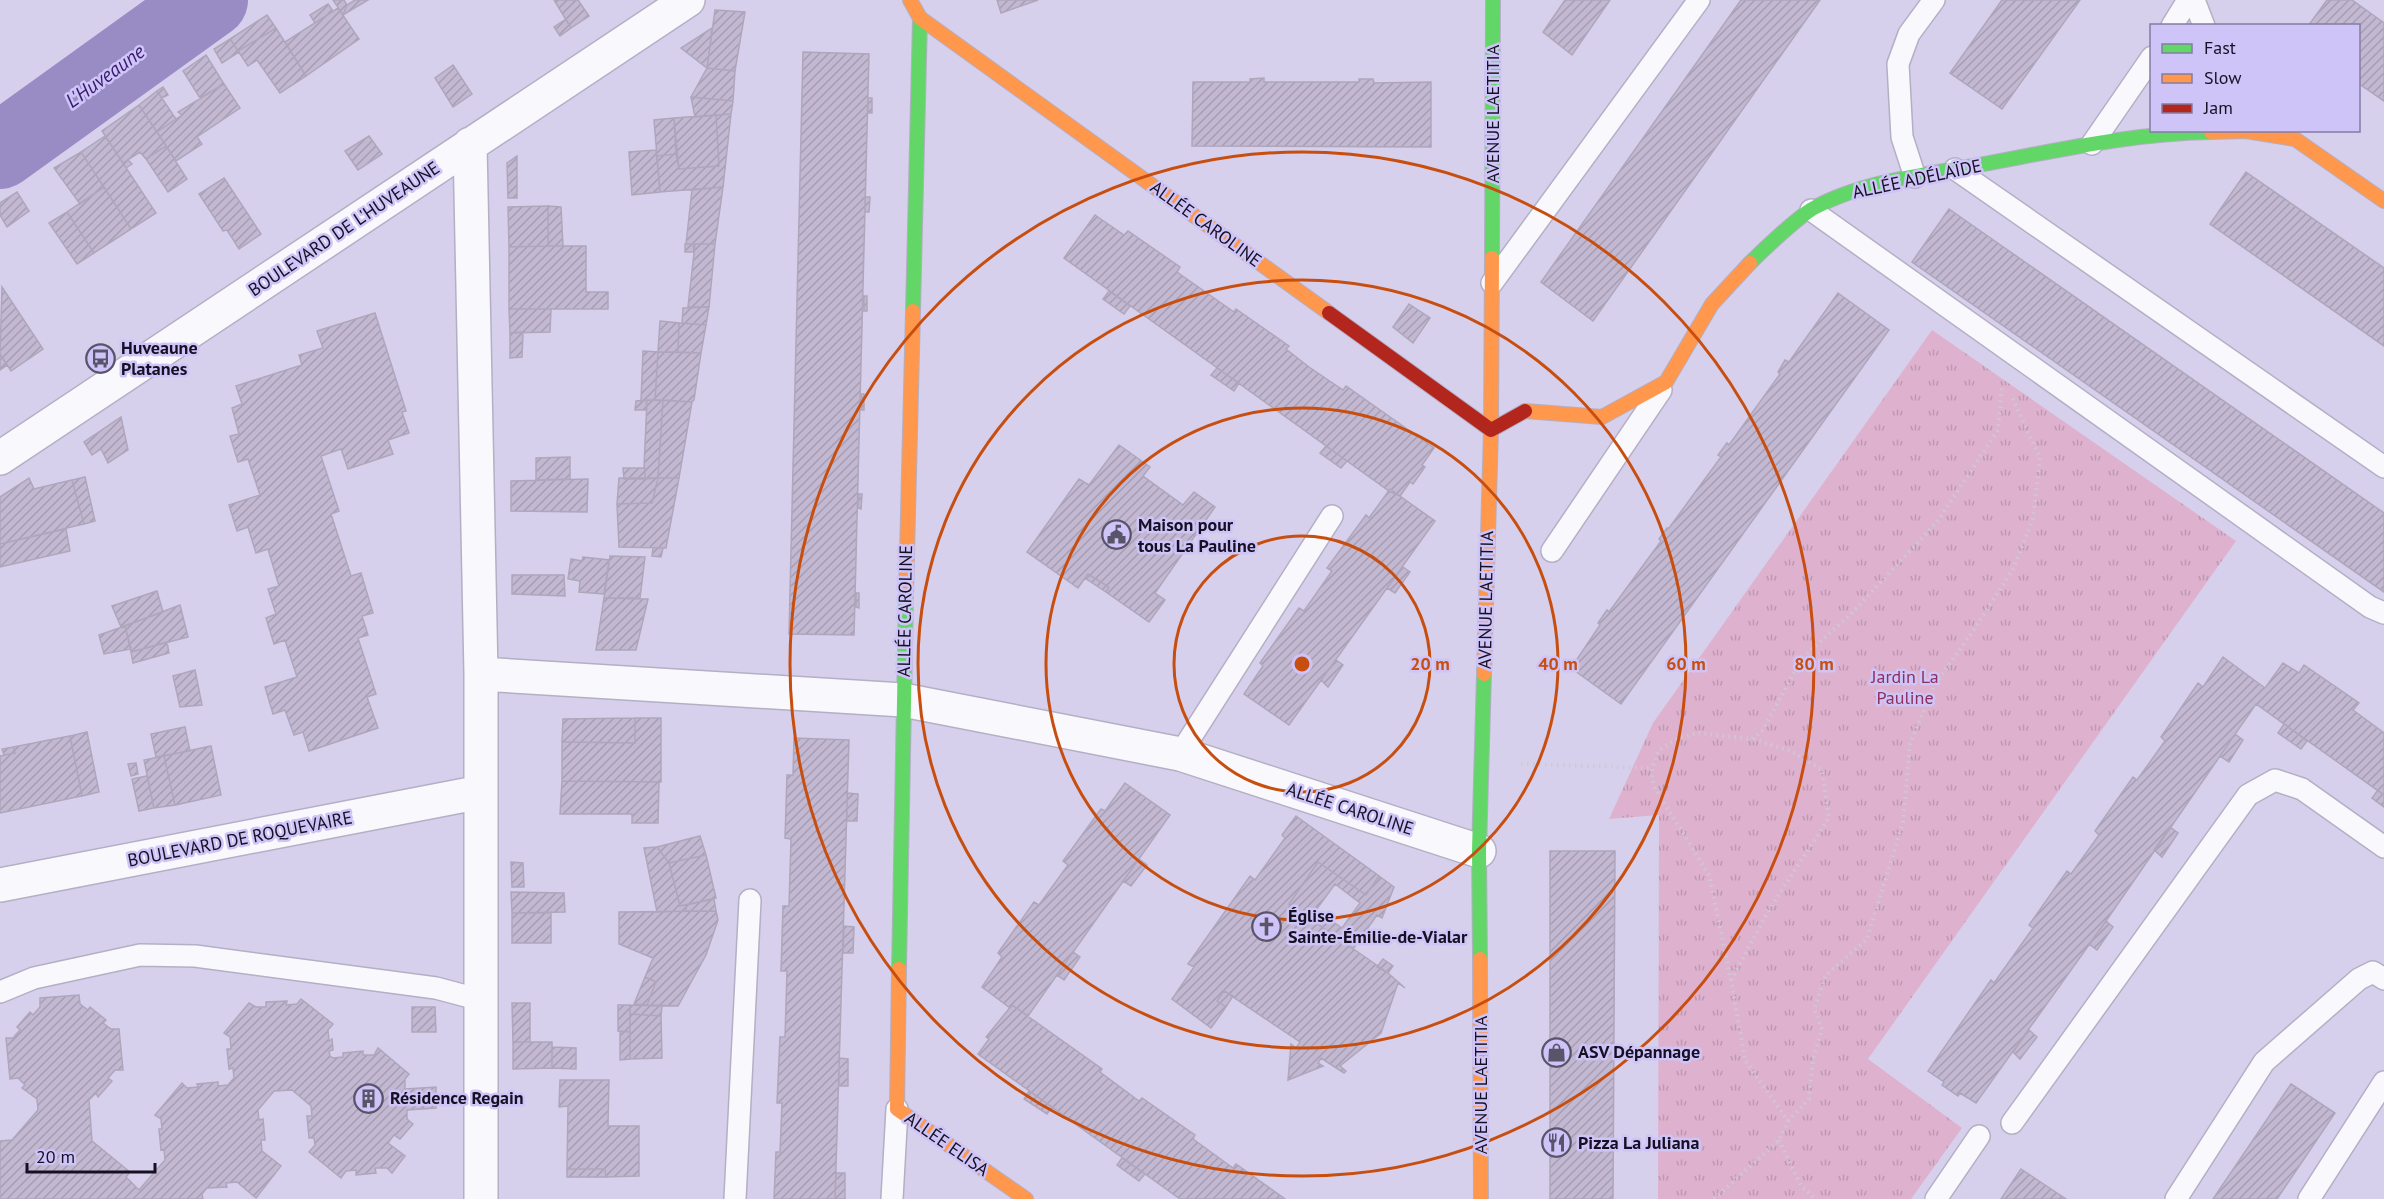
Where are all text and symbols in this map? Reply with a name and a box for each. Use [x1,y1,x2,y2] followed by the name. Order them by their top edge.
[2150,24,2360,132] legend
[2204,36,2236,59] text: Fast
[60,38,150,114] water label: L'Huveaune
[1481,44,1504,183] street label: AVENUE LAETITIA
[2204,66,2242,89] text: Slow
[2203,96,2233,119] text: Jam
[1850,154,1983,203] street label: ALLÉE ADÉLAÏDE
[244,156,444,301] street label: BOULEVARD DE L'HUVEAUNE
[1146,175,1266,272] street label: ALLÉE CAROLINE
[121,336,198,380] place label: Huveaune Platanes
[84,342,116,374] bus stop icon: Huveaune Platanes
[1138,513,1256,557] place label: Maison pour tous La Pauline
[1101,519,1133,551] public building icon: Maison pour tous La Pauline
[1473,530,1498,669] street label: AVENUE LAETITIA
[892,545,917,677] street label: ALLÉE CAROLINE
[1410,652,1450,675] text: 20 m
[1538,652,1578,675] text: 40 m
[1666,652,1706,675] text: 60 m
[1794,652,1834,675] text: 80 m
[1292,654,1312,674] centre of rings
[1870,665,1939,709] park label: Jardin La Pauline
[1284,777,1417,840] street label: ALLÉE CAROLINE
[126,805,354,872] street label: BOULEVARD DE ROQUEVAIRE
[1288,904,1468,948] place label: Église Sainte-Émilie-de-Vialar
[1251,910,1283,942] church icon: Église Sainte-Émilie-de-Vialar
[1469,1015,1492,1154] street label: AVENUE LAETITIA
[1541,1036,1573,1068] shop icon: ASV Dépannage
[1578,1040,1700,1063] place label: ASV Dépannage
[353,1082,385,1114] building icon: Résidence Regain
[390,1086,524,1109] place label: Résidence Regain
[901,1106,994,1181] street label: ALLÉE ELISA
[1541,1127,1573,1159] restaurant icon: Pizza La Juliana
[1578,1131,1699,1154] place label: Pizza La Juliana
[27,1136,154,1174] scale bar
[36,1145,75,1168] text: 20 m

